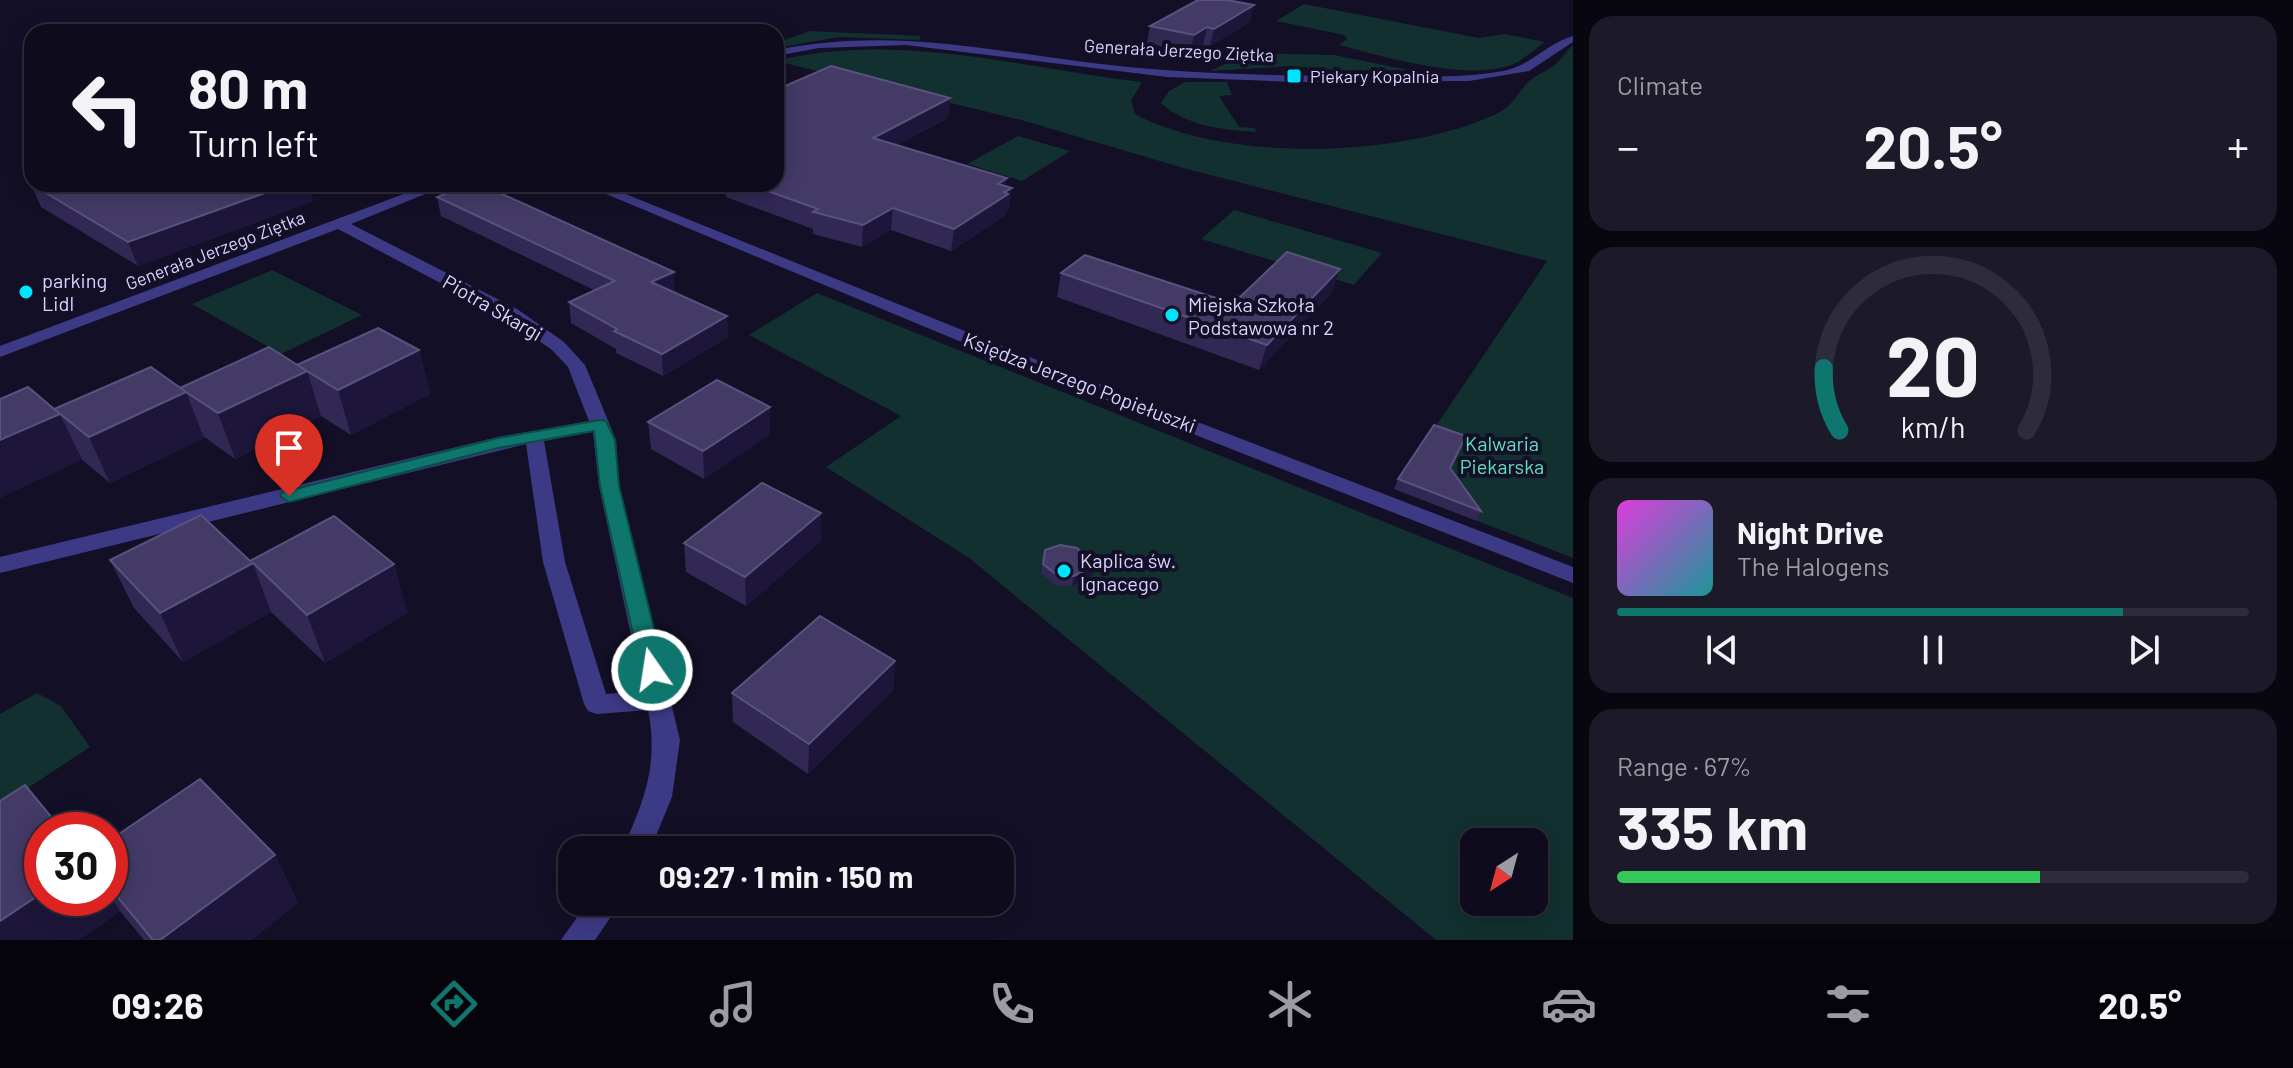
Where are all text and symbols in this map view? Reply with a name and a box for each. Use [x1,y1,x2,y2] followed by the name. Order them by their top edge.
[1083,34,1275,66] street label: Generała Jerzego Ziętka
[188,53,308,120] text: 80 m
[56,56,160,160] icon: left
[1310,65,1439,87] place label: Piekary Kopalnia
[1285,67,1303,85] marker: Piekary Kopalnia
[1617,69,1703,100] text: Climate
[1864,109,2002,181] text: 20.5°
[1617,119,1639,172] text: −
[2227,119,2249,172] text: +
[188,121,319,164] text: Turn left
[122,206,308,294] street label: Generała Jerzego Ziętka
[42,268,107,315] place label: parking Lidl
[439,269,547,345] street label: Piotra Skargi
[17,283,35,301] marker: parking Lidl
[1188,292,1334,339] place label: Miejska Szkoła Podstawowa nr 2
[1163,306,1181,324] marker: Miejska Szkoła Podstawowa nr 2
[1886,313,1980,413] text: 20
[961,327,1199,437] street label: Księdza Jerzego Popiełuszki
[1901,409,1965,444] text: km/h
[255,414,323,496] pin
[267,426,311,470] icon: arrive
[1460,431,1544,478] park label: Kalwaria Piekarska
[1737,514,1884,550] text: Night Drive
[1080,548,1176,595] place label: Kaplica św. Ignacego
[1737,550,1889,581] text: The Halogens
[1055,562,1073,580] marker: Kaplica św. Ignacego
[610,628,694,712] position arrow
[1700,628,1744,672] icon: previous
[1911,628,1955,672] icon: pause
[2122,628,2166,672] icon: next
[1617,750,1752,781] text: Range · 67%
[1617,790,1808,862] text: 335 km
[24,812,128,916] speed limit sign: 30
[1460,828,1548,916] north arrow
[1460,828,1548,916] map controls
[659,858,913,894] text: 09:27 · 1 min · 150 m
[426,976,482,1032] icon: directions
[705,976,761,1032] icon: music
[984,976,1040,1032] icon: phone
[1262,976,1318,1032] icon: climate
[1541,976,1597,1032] icon: car
[1820,976,1876,1032] icon: filters
[111,983,204,1026] text: 09:26
[2098,983,2182,1026] text: 20.5°

